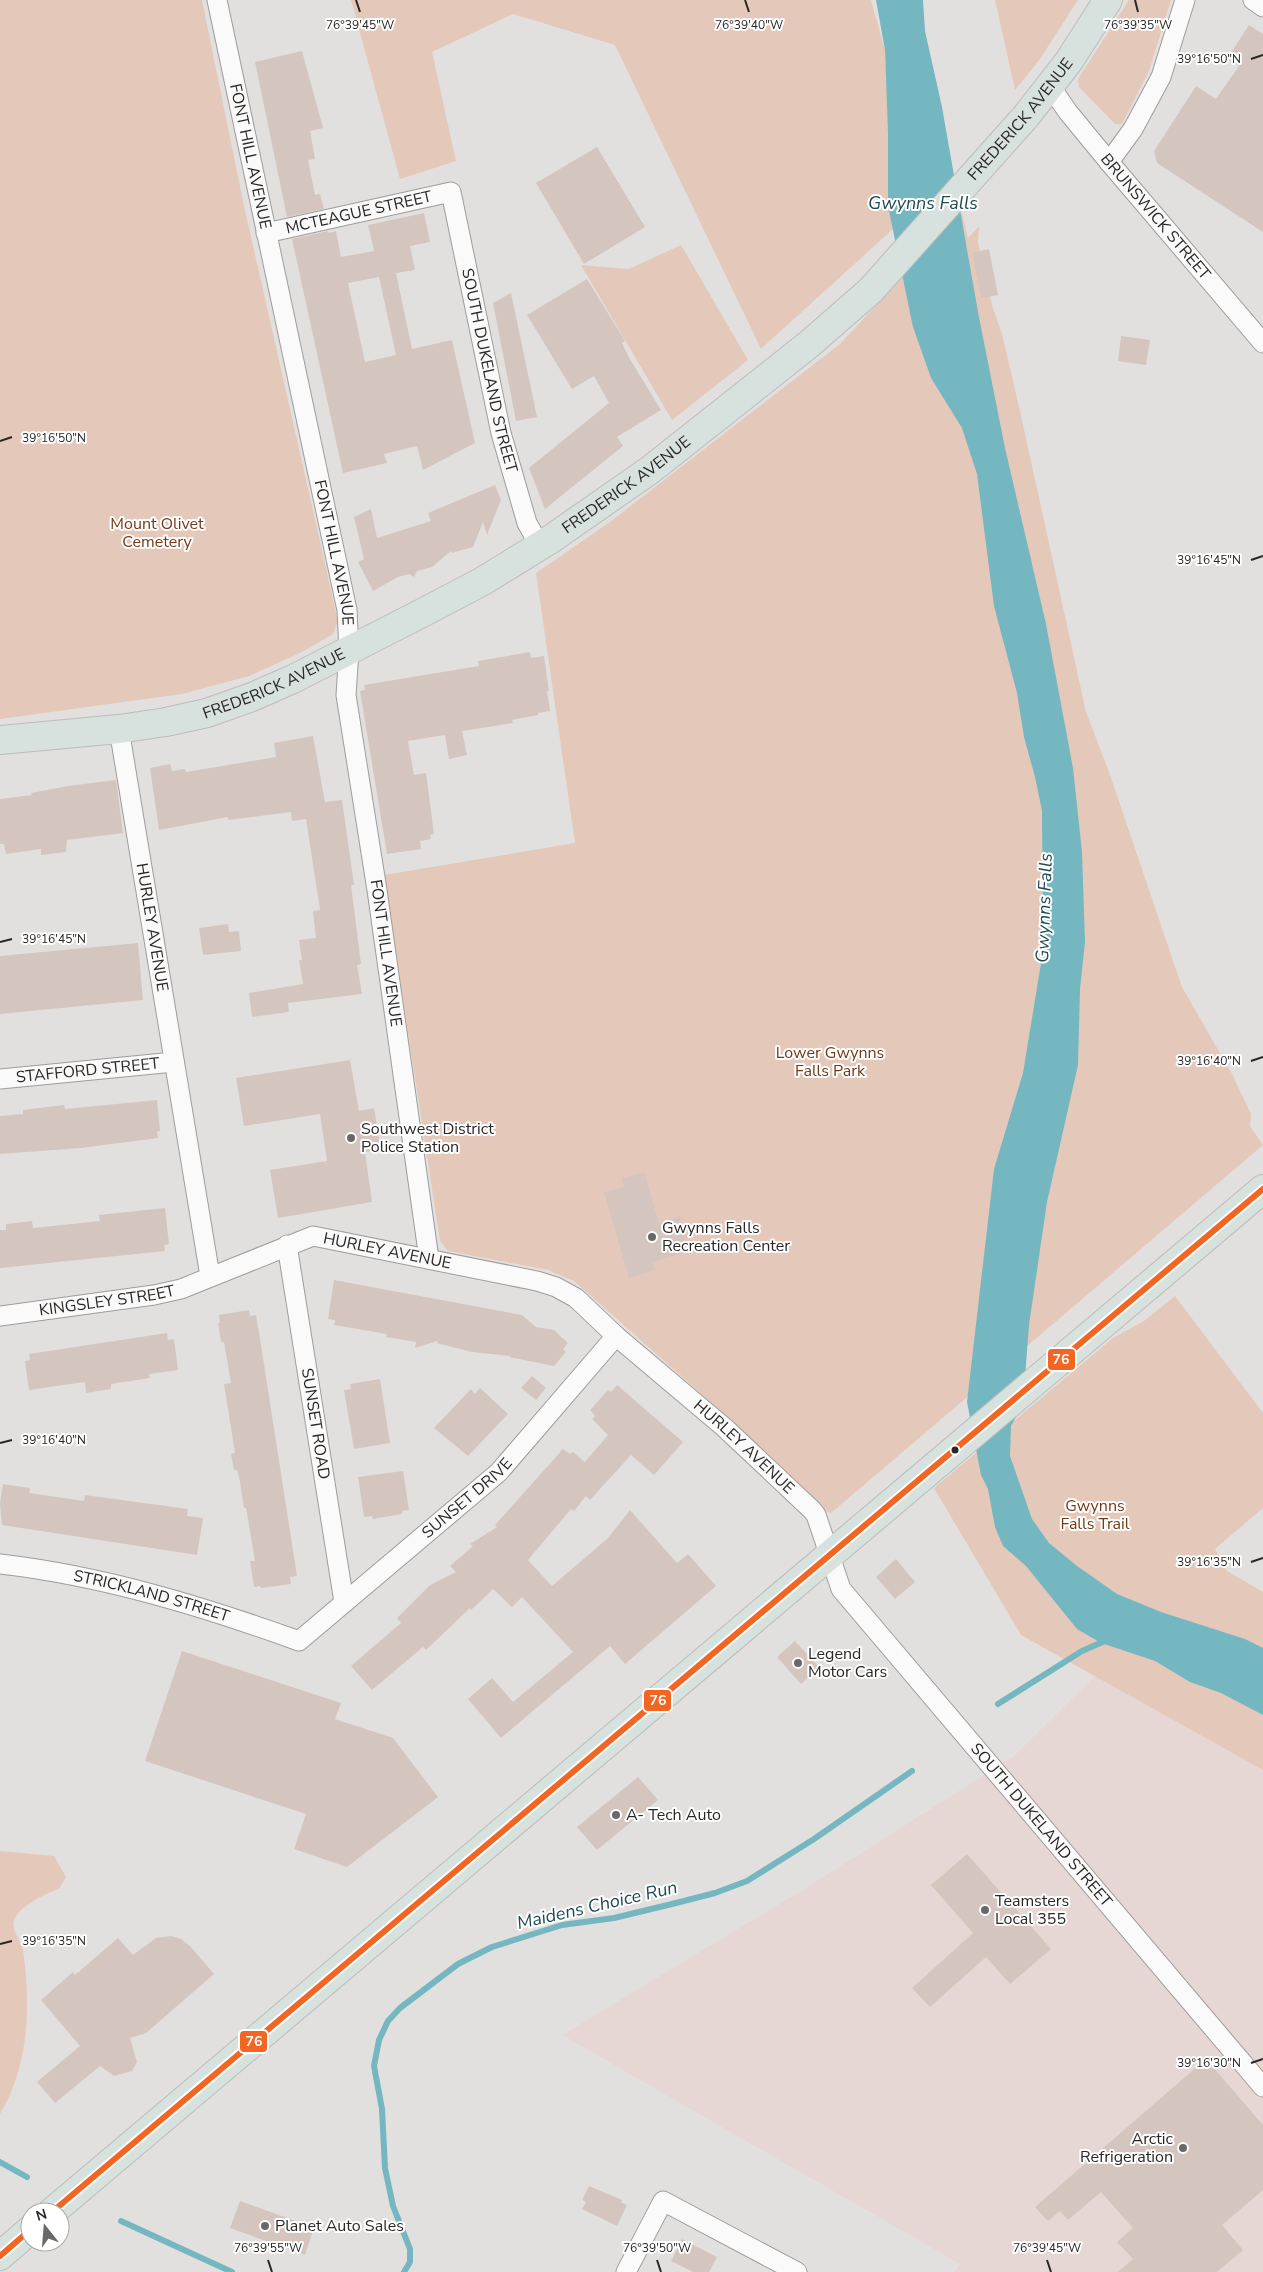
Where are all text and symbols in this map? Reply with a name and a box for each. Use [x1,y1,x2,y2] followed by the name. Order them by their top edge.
[326,17,394,33] text: 76°39'45"W
[715,17,783,33] text: 76°39'40"W
[1104,17,1172,33] text: 76°39'35"W
[1177,51,1241,67] text: 39°16'50"N
[963,53,1078,185] street label: FREDERICK AVENUE
[224,82,277,231] street label: FONT HILL AVENUE
[1095,149,1216,285] street label: BRUNSWICK STREET
[283,185,434,239] street label: MCTEAGUE STREET
[868,191,978,215] water label: Gwynns Falls
[456,266,523,475] street label: SOUTH DUKELAND STREET
[22,430,86,446] text: 39°16'50"N
[558,431,695,539] street label: FREDERICK AVENUE
[309,478,359,626] street label: FONT HILL AVENUE
[110,513,204,553] park label: Mount Olivet Cemetery
[1177,552,1241,568] text: 39°16'45"N
[200,643,349,725] street label: FREDERICK AVENUE
[1030,853,1058,963] water label: Gwynns Falls
[130,861,174,993] street label: HURLEY AVENUE
[365,878,407,1028] street label: FONT HILL AVENUE
[22,931,86,947] text: 39°16'45"N
[776,1042,884,1082] park label: Lower Gwynns Falls Park
[15,1052,161,1088] street label: STAFFORD STREET
[1177,1053,1241,1069] text: 39°16'40"N
[361,1118,494,1158] place label: Southwest District Police Station
[345,1132,357,1144] marker: Southwest District Police Station
[662,1217,790,1257] place label: Gwynns Falls Recreation Center
[321,1227,453,1275] street label: HURLEY AVENUE
[646,1231,658,1243] marker: Gwynns Falls Recreation Center
[38,1280,177,1322] street label: KINGSLEY STREET
[1047,1348,1076,1371] line badge: 76
[1053,1350,1069,1369] text: 76
[296,1367,335,1481] street label: SUNSET ROAD
[689,1395,799,1499] street label: HURLEY AVENUE
[22,1432,86,1448] text: 39°16'40"N
[950,1445,960,1455] unlabelled marker
[417,1453,517,1544] street label: SUNSET DRIVE
[1060,1495,1130,1535] park label: Gwynns Falls Trail
[1177,1554,1241,1570] text: 39°16'35"N
[71,1565,233,1627] street label: STRICKLAND STREET
[808,1643,887,1683] place label: Legend Motor Cars
[792,1657,804,1669] marker: Legend Motor Cars
[643,1689,672,1712] line badge: 76
[650,1691,666,1710] text: 76
[965,1739,1117,1912] street label: SOUTH DUKELAND STREET
[626,1804,721,1826] place label: A- Tech Auto
[610,1809,622,1821] marker: A- Tech Auto
[514,1875,680,1935] water label: Maidens Choice Run
[995,1890,1069,1930] place label: Teamsters Local 355
[979,1904,991,1916] marker: Teamsters Local 355
[22,1933,86,1949] text: 39°16'35"N
[239,2030,268,2053] line badge: 76
[246,2032,262,2051] text: 76
[1177,2055,1241,2071] text: 39°16'30"N
[1080,2128,1174,2168] place label: Arctic Refrigeration
[1177,2142,1189,2154] marker: Arctic Refrigeration
[20,2202,70,2252] north arrow
[34,2204,49,2226] text: N
[275,2215,404,2237] place label: Planet Auto Sales
[259,2220,271,2232] marker: Planet Auto Sales
[234,2240,302,2256] text: 76°39'55"W
[623,2240,691,2256] text: 76°39'50"W
[1013,2240,1081,2256] text: 76°39'45"W

